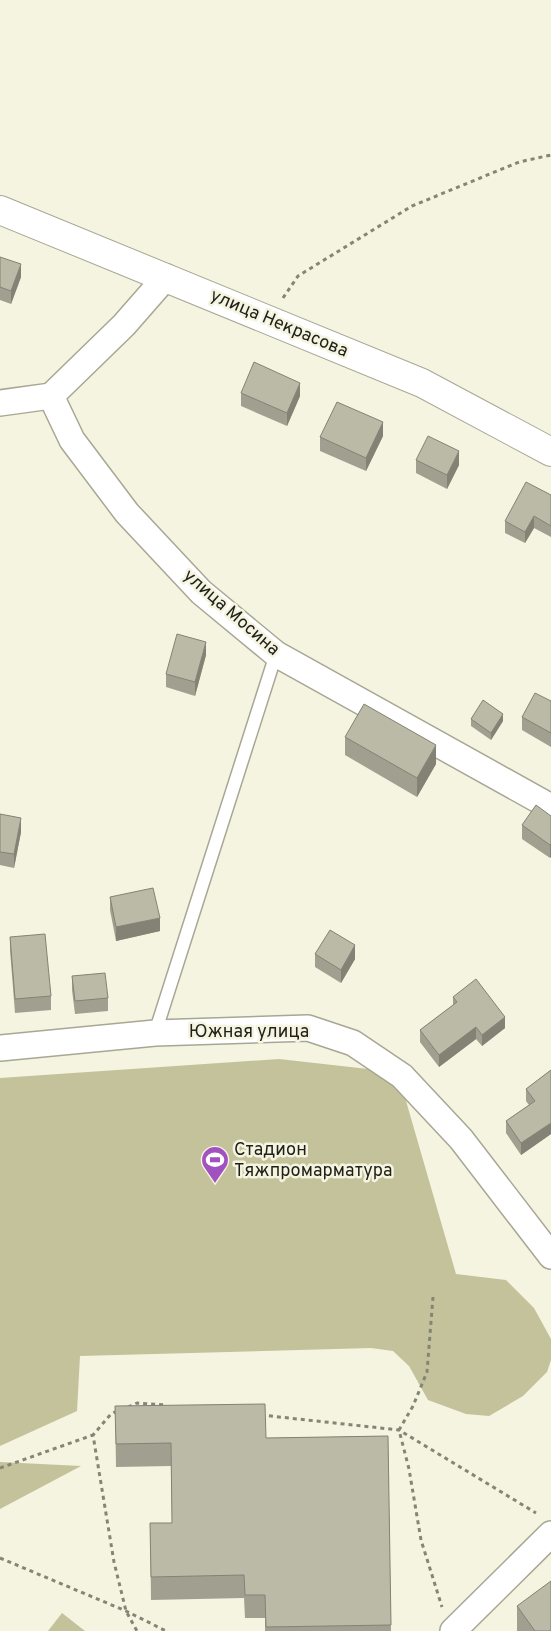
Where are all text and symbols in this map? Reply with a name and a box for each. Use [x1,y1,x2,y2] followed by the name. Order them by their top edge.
[207,285,351,363] street label: улица Некрасова
[178,565,284,661] street label: улица Мосина
[189,1021,309,1044] street label: Южная улица
[234,1139,393,1183] place label: Стадион Тяжпромарматура
[200,1145,230,1184] sports icon: Стадион Тяжпромарматура

